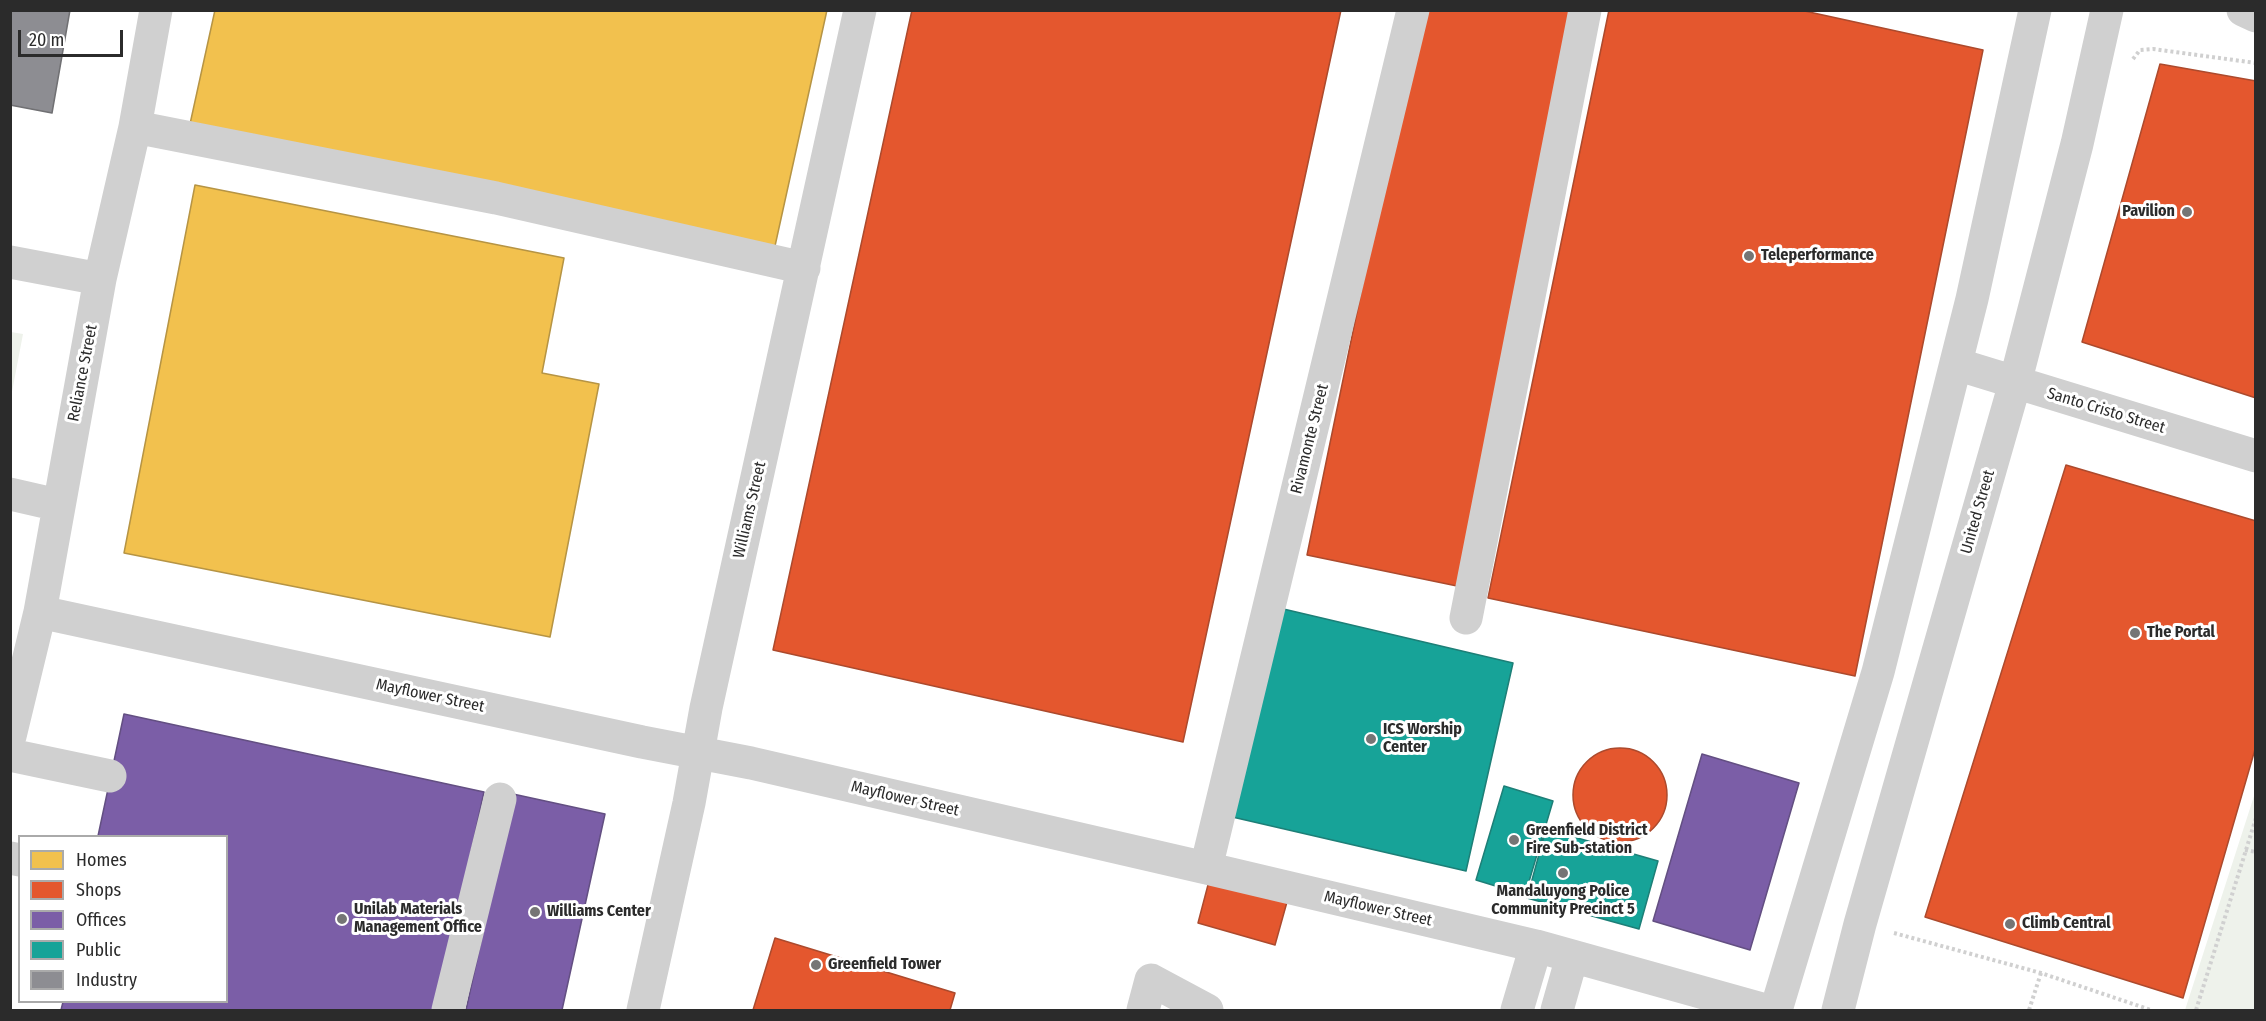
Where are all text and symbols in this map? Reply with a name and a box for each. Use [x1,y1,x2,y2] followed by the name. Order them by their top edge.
[21,18,126,56] scale bar
[29,29,64,51] text: 20 m
[2122,202,2175,222] place label: Pavilion
[2180,205,2194,219] marker: Pavilion
[1761,246,1874,266] place label: Teleperformance
[1742,249,1756,263] marker: Teleperformance
[64,323,102,423] street label: Reliance Street
[1287,382,1333,496] street label: Rivamonte Street
[2045,384,2167,438] street label: Santo Cristo Street
[730,460,770,560] street label: Williams Street
[1957,468,1999,556] street label: United Street
[2147,623,2215,643] place label: The Portal
[2128,626,2142,640] marker: The Portal
[374,675,486,717] street label: Mayflower Street
[1383,720,1462,758] place label: ICS Worship Center
[1364,732,1378,746] marker: ICS Worship Center
[849,777,961,821] street label: Mayflower Street
[1526,821,1648,859] place label: Greenfield District Fire Sub-station
[1507,833,1521,847] marker: Greenfield District Fire Sub-station
[18,835,228,1003] legend
[76,849,127,871] text: Homes
[1556,866,1570,880] marker: Mandaluyong Police Community Precinct 5
[76,879,121,901] text: Shops
[1491,882,1635,920] place label: Mandaluyong Police Community Precinct 5
[1322,887,1434,931] street label: Mayflower Street
[354,900,482,938] place label: Unilab Materials Management Office
[547,902,651,922] place label: Williams Center
[528,905,542,919] marker: Williams Center
[76,909,126,931] text: Offices
[335,912,349,926] marker: Unilab Materials Management Office
[2022,914,2111,934] place label: Climb Central
[2003,917,2017,931] marker: Climb Central
[76,939,121,961] text: Public
[828,955,941,975] place label: Greenfield Tower
[809,958,823,972] marker: Greenfield Tower
[76,969,137,991] text: Industry

